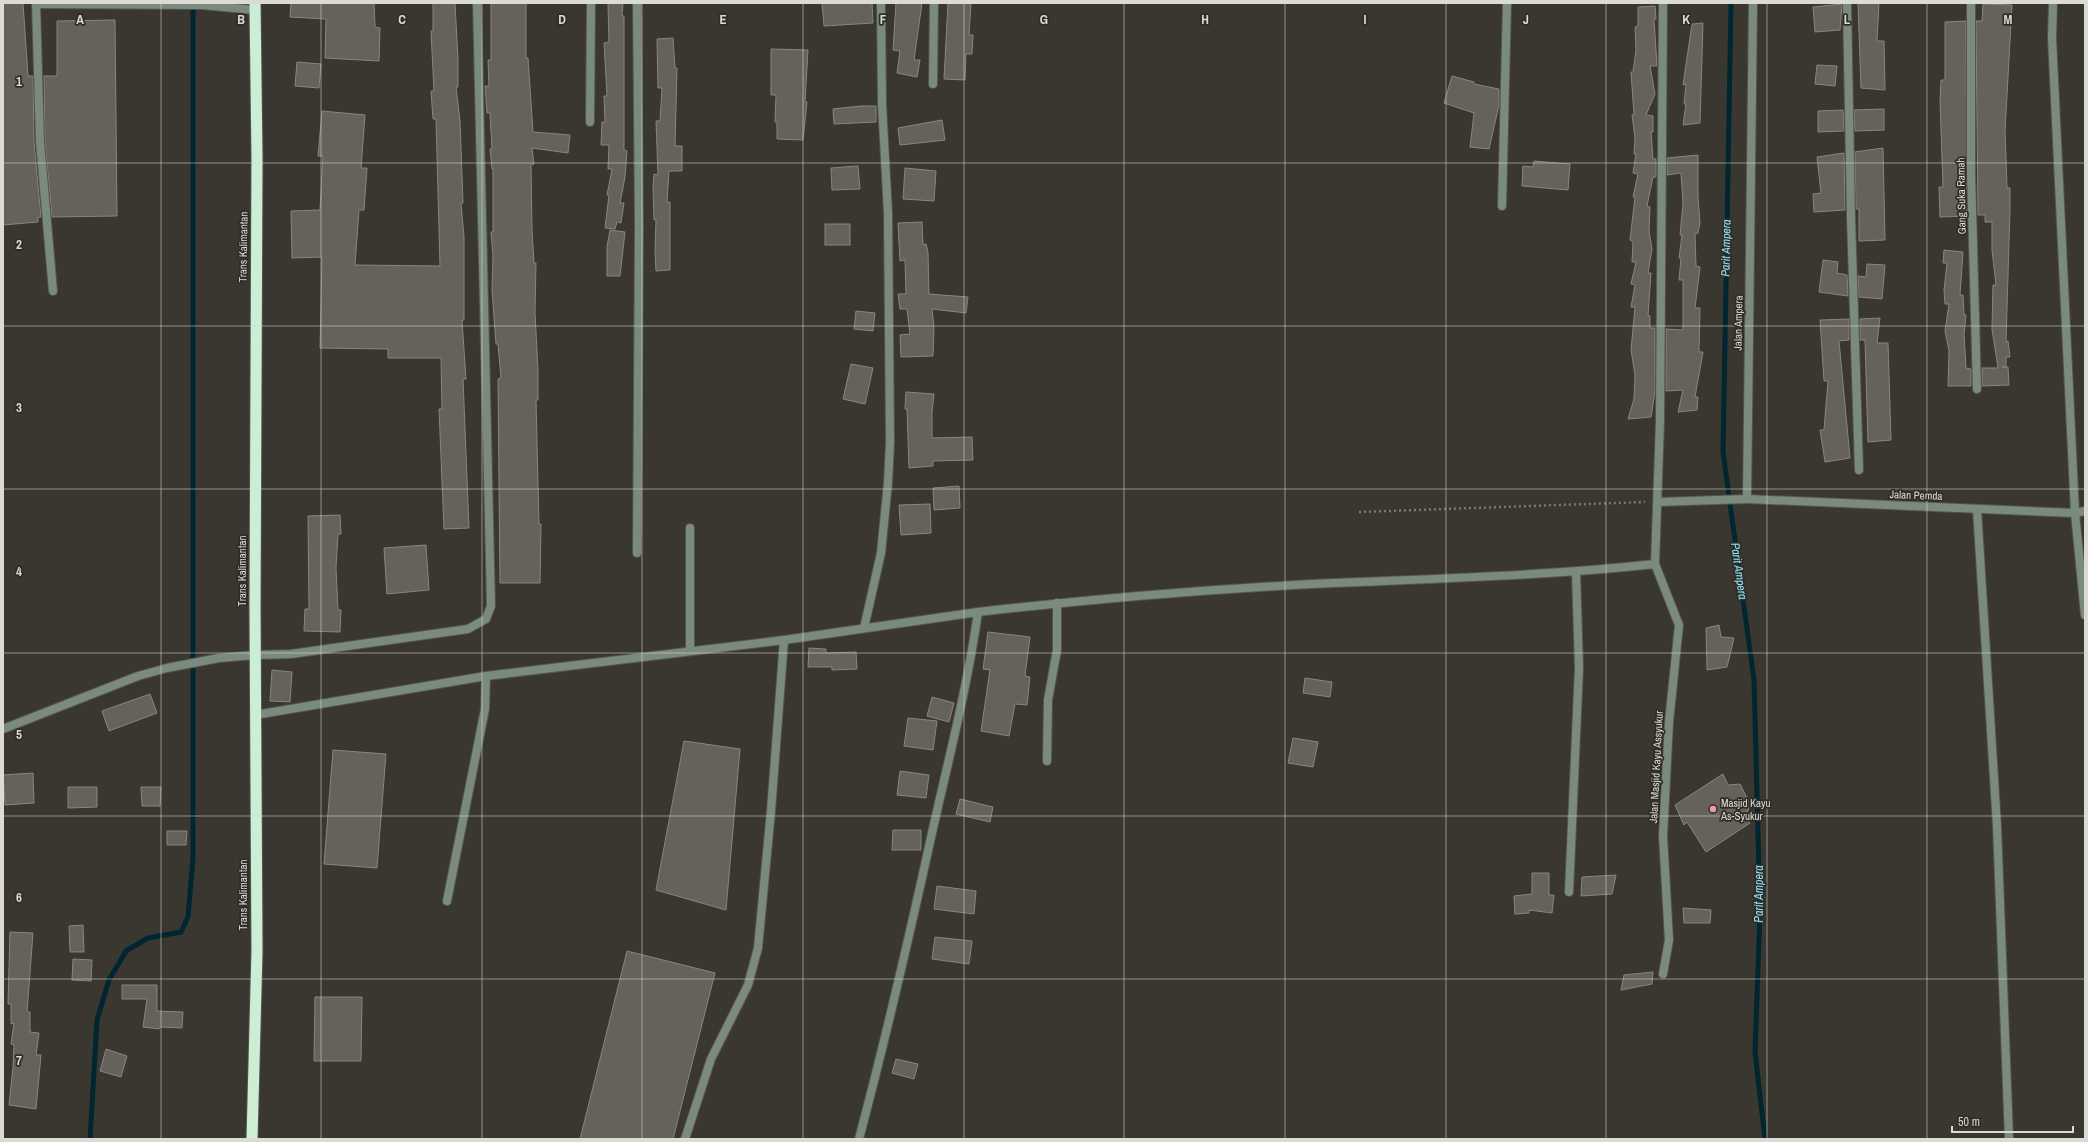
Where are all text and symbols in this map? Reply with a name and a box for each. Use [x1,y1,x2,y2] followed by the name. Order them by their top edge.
[76,11,84,28] text: A
[237,11,245,28] text: B
[398,11,406,28] text: C
[558,11,566,28] text: D
[719,11,727,28] text: E
[880,11,887,28] text: F
[1040,11,1048,28] text: G
[1201,11,1209,28] text: H
[1364,11,1367,28] text: I
[1523,11,1529,28] text: J
[1682,11,1690,28] text: K
[1844,11,1851,28] text: L
[2004,11,2013,28] text: M
[16,73,22,90] text: 1
[1953,158,1969,234] street label: Gang Suka Ramah
[235,211,251,283] street label: Trans Kalimantan
[1718,219,1735,277] water label: Parit Ampera
[16,236,22,253] text: 2
[1731,295,1745,351] street label: Jalan Ampera
[16,399,22,416] text: 3
[1889,487,1943,503] street label: Jalan Pemda
[235,536,249,606] street label: Trans Kalimantan
[1727,542,1751,601] water label: Parit Ampera
[16,563,22,580] text: 4
[1646,710,1666,824] street label: Jalan Masjid Kayu Assyukur
[16,726,22,743] text: 5
[1720,796,1771,823] place label: Masjid Kayu As-Syukur
[1708,804,1718,814] marker: Masjid Kayu As-Syukur
[236,860,250,930] street label: Trans Kalimantan
[1751,865,1767,923] water label: Parit Ampera
[16,889,22,906] text: 6
[16,1052,22,1069] text: 7
[1952,1108,2073,1134] scale bar
[1958,1114,1980,1130] text: 50 m

